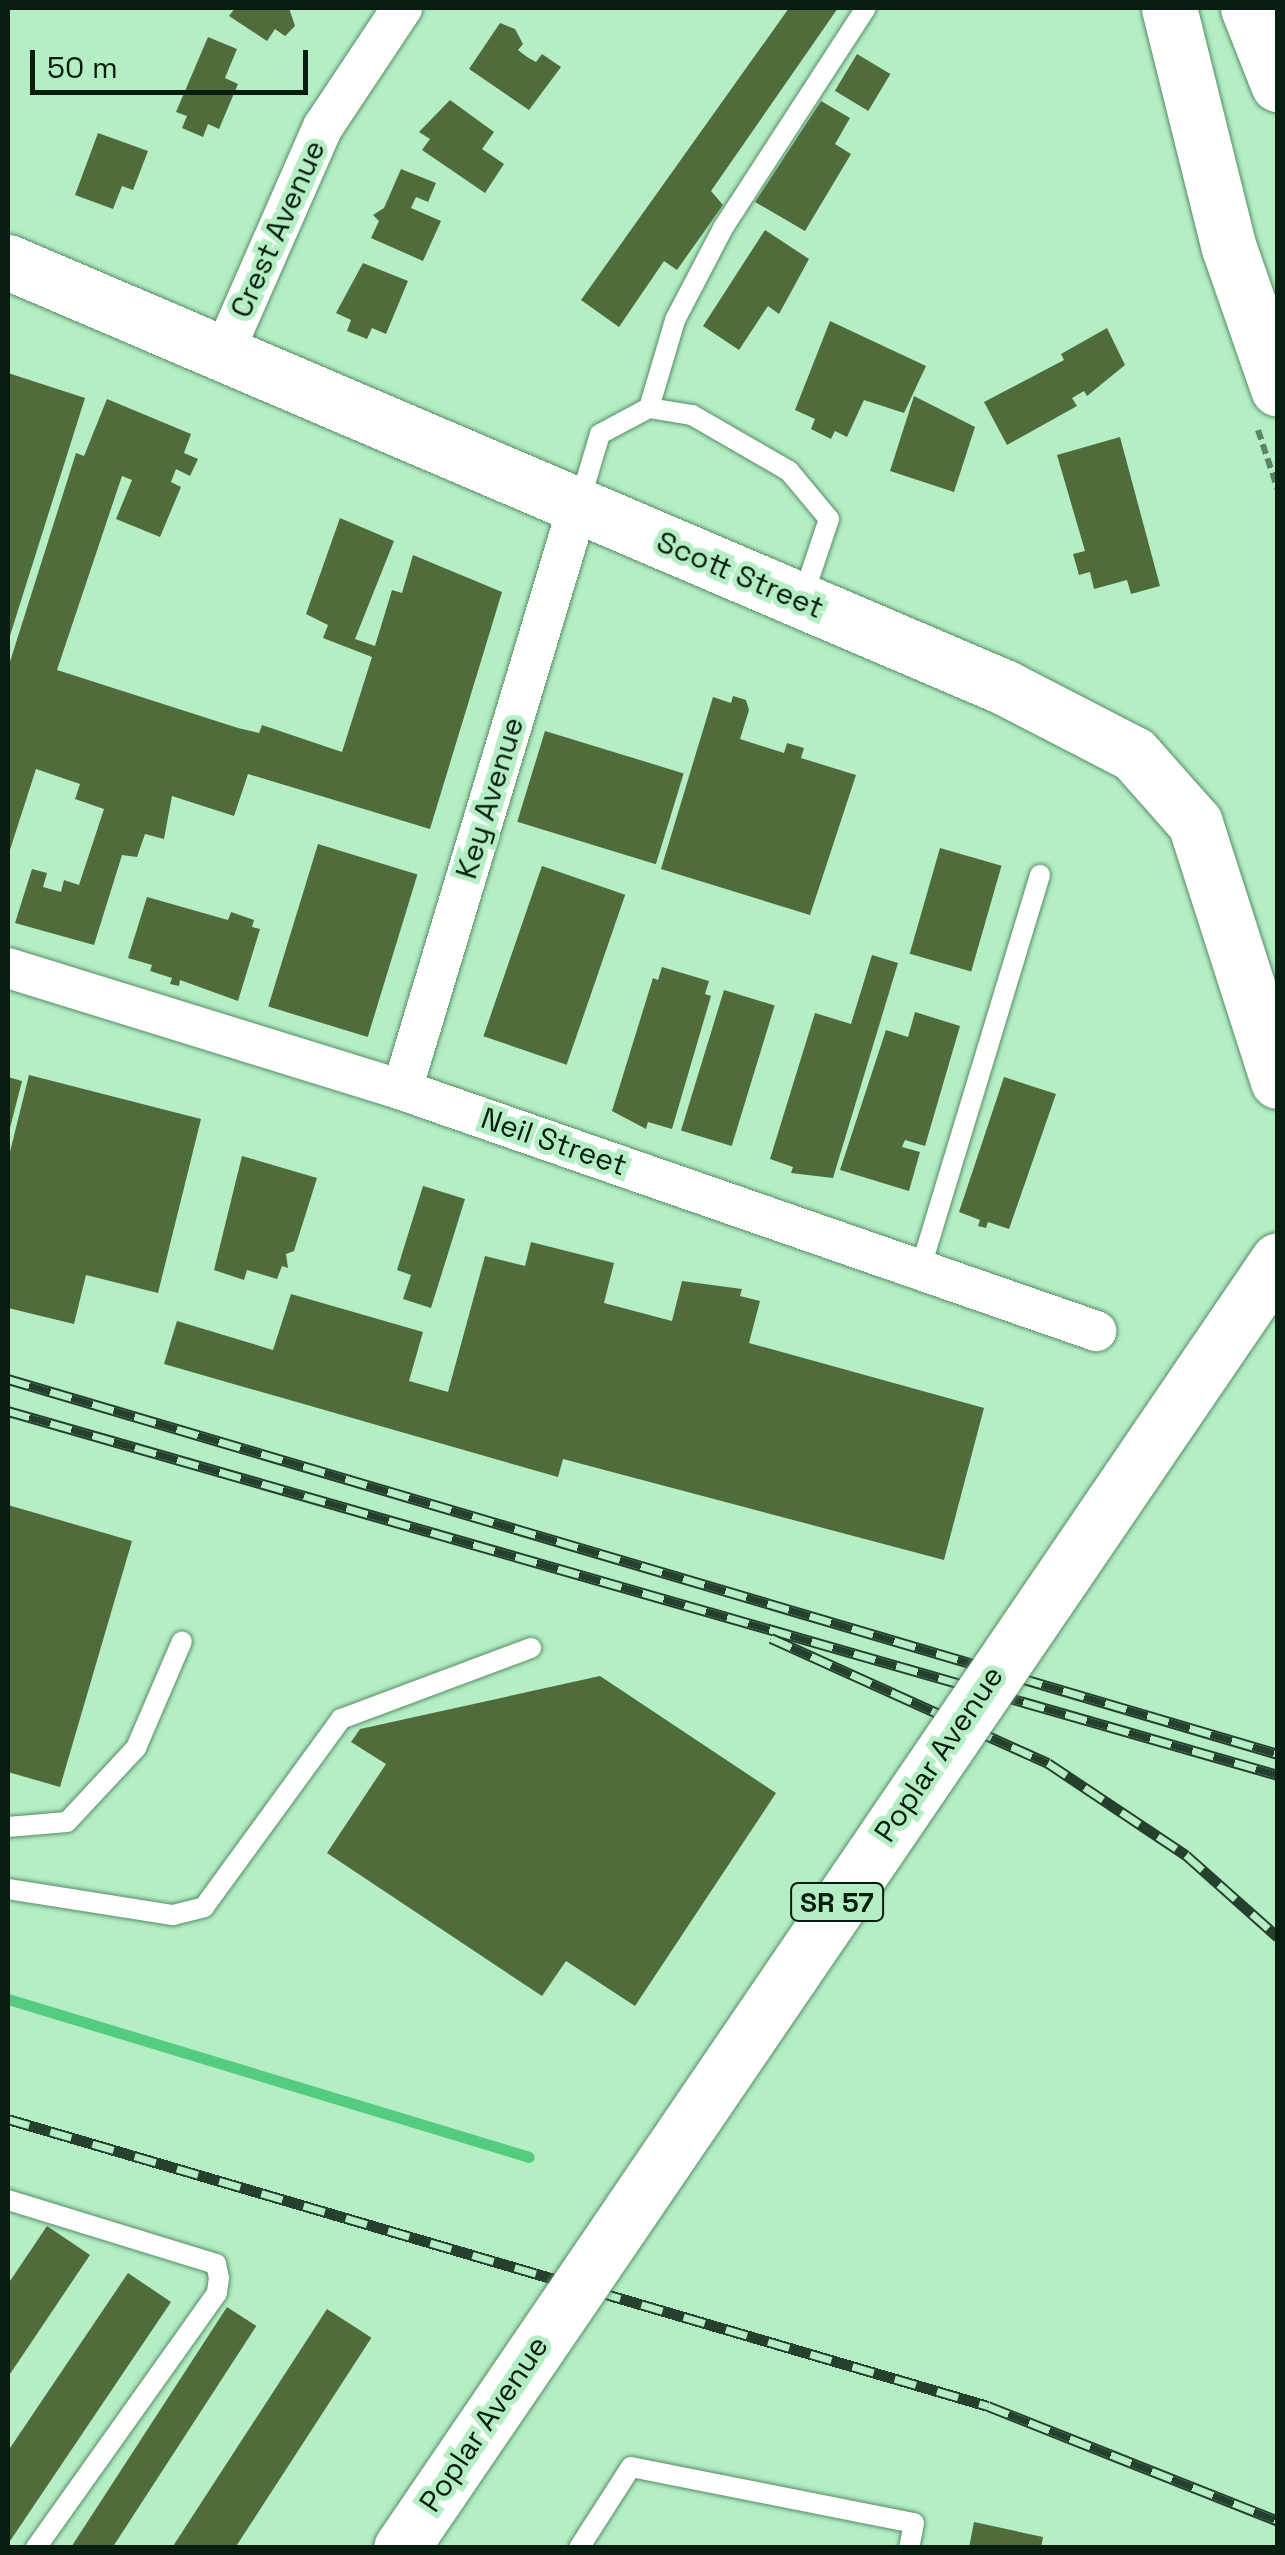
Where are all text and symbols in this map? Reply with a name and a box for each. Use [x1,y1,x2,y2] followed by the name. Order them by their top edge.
[35,30,312,92] scale bar
[47,48,118,87] text: 50 m
[223,135,333,323] street label: Crest Avenue
[651,524,829,626] street label: Scott Street
[448,713,532,883] street label: Key Avenue
[476,1100,632,1184] street label: Neil Street
[867,1659,1011,1849] street label: Poplar Avenue
[790,1879,884,1925] road number: SR 57
[412,2329,556,2519] street label: Poplar Avenue

